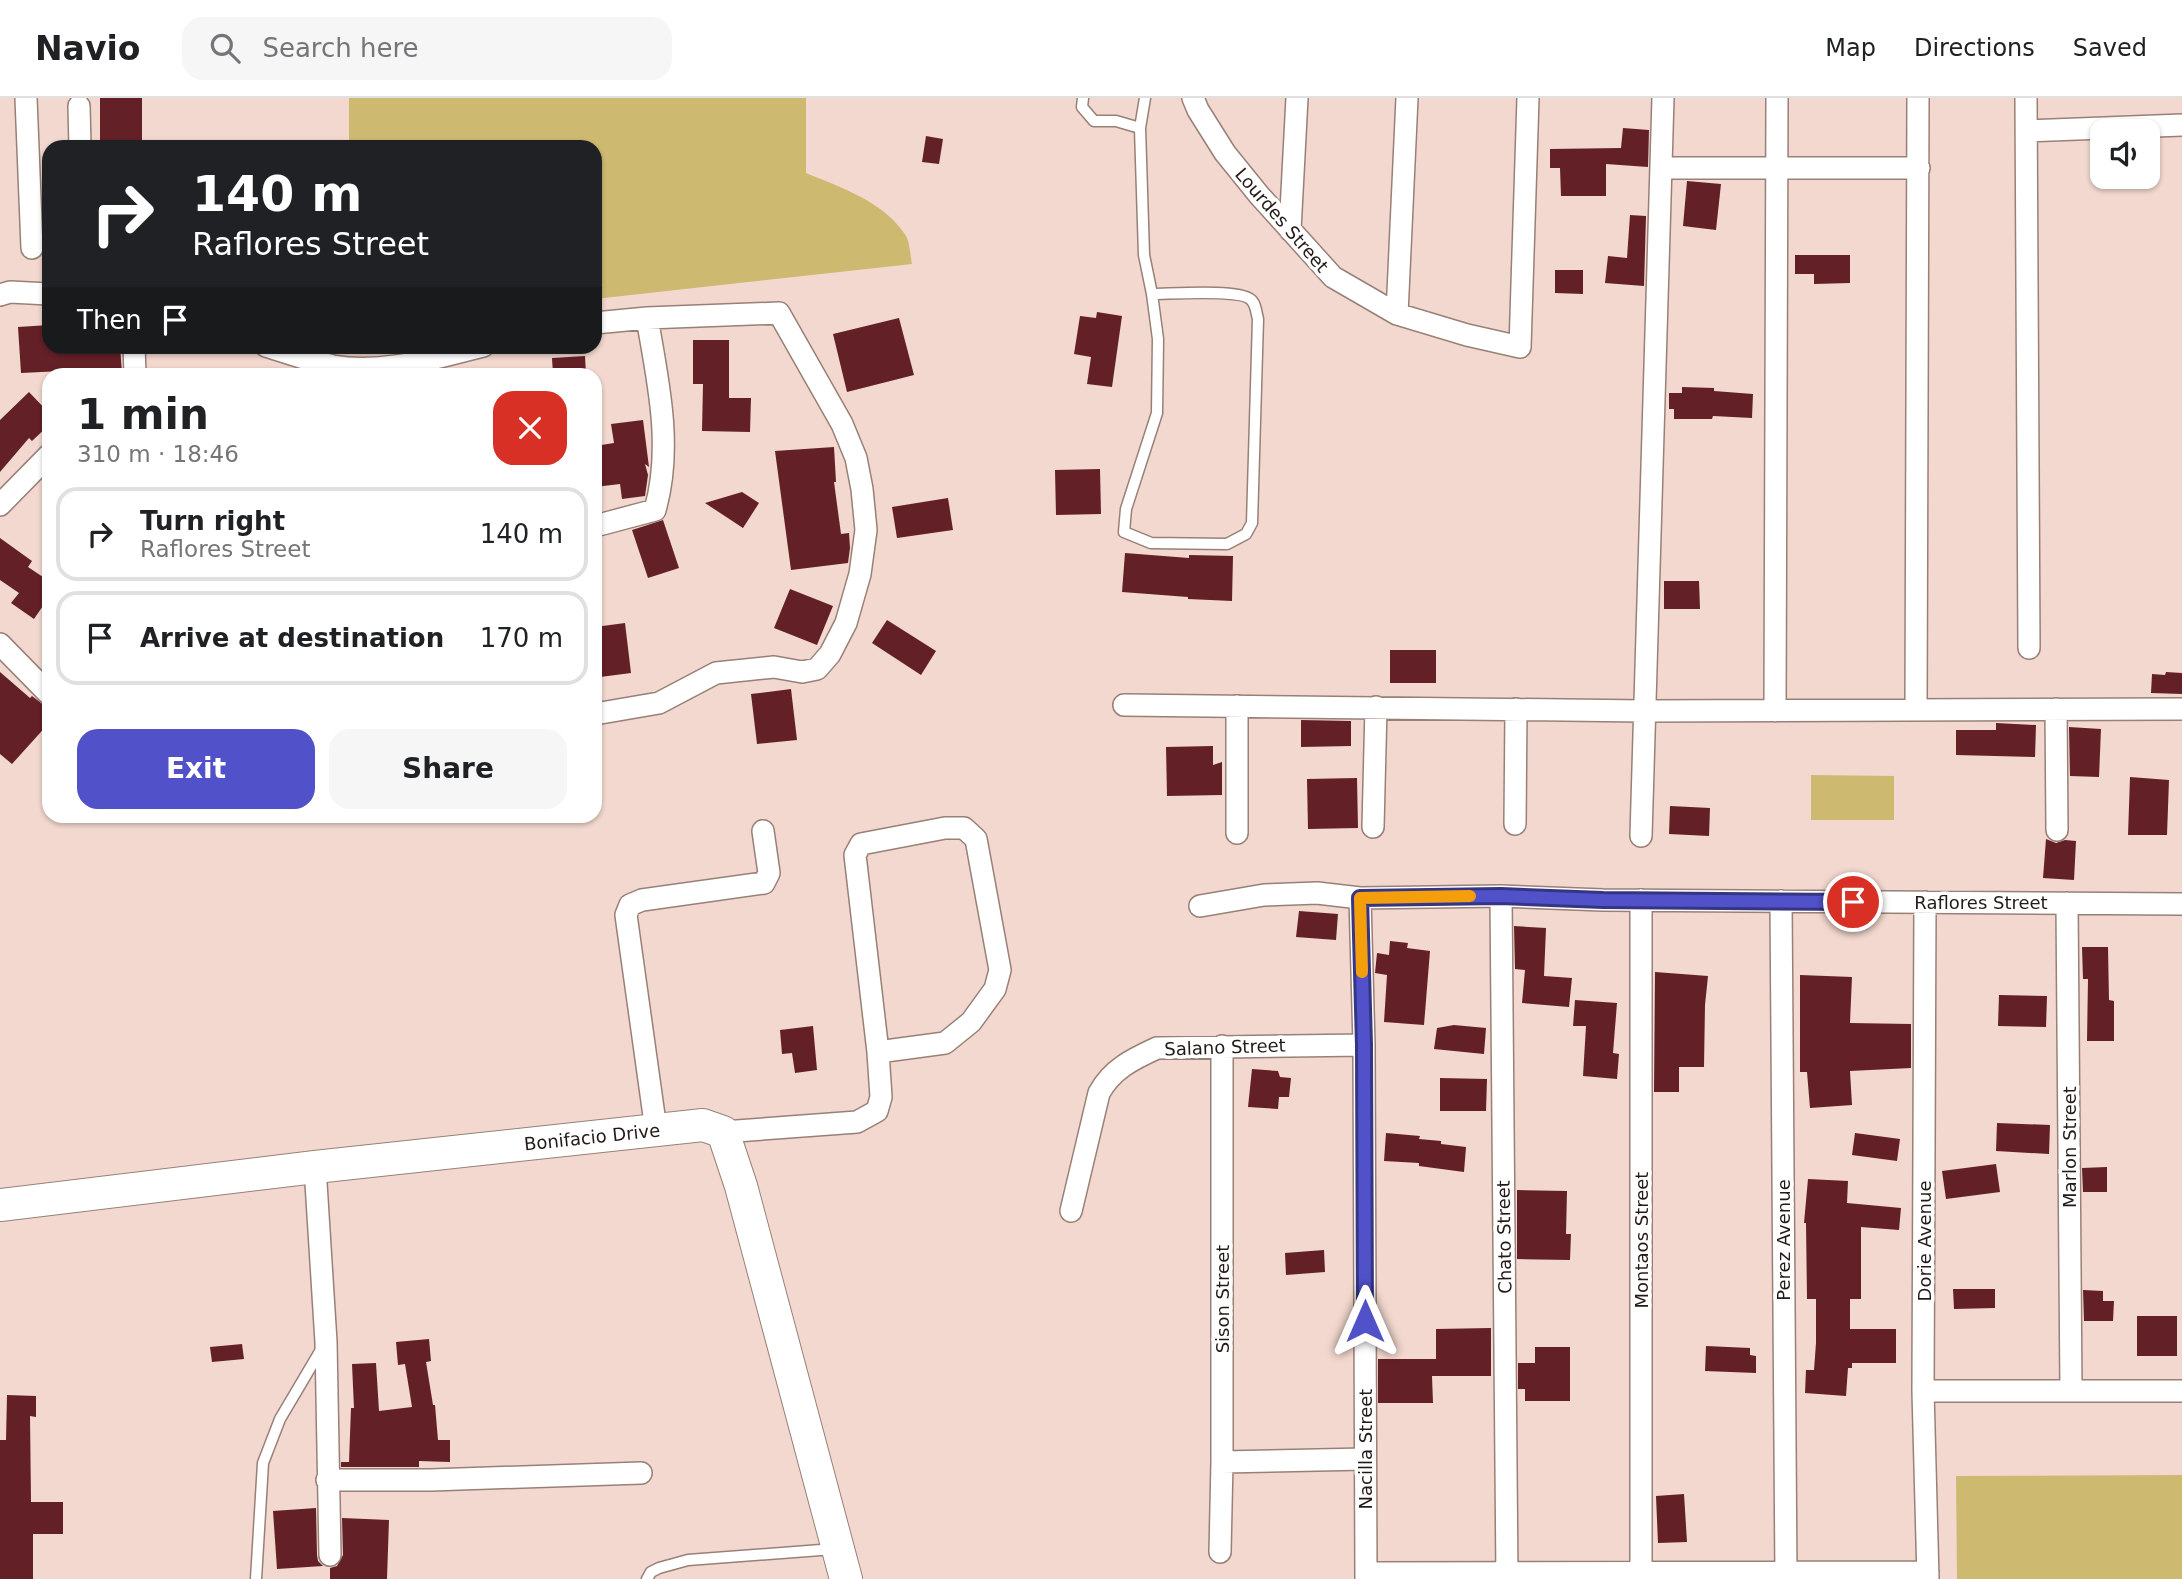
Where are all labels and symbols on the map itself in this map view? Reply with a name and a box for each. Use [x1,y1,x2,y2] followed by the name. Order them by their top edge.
[1231,163,1333,277] street label: Lourdes Street
[1823,872,1883,932] pin
[1914,892,2048,913] street label: Raflores Street
[1164,1034,1286,1060] street label: Salano Street
[2059,1086,2080,1208] street label: Marlon Street
[523,1119,661,1155] street label: Bonifacio Drive
[1631,1172,1652,1308] street label: Montaos Street
[1773,1179,1794,1301] street label: Perez Avenue
[1493,1180,1515,1294] street label: Chato Street
[1914,1181,1935,1301] street label: Dorie Avenue
[1212,1245,1233,1353] street label: Sison Street
[1328,1284,1402,1358] position arrow
[1355,1389,1376,1509] street label: Nacilla Street

